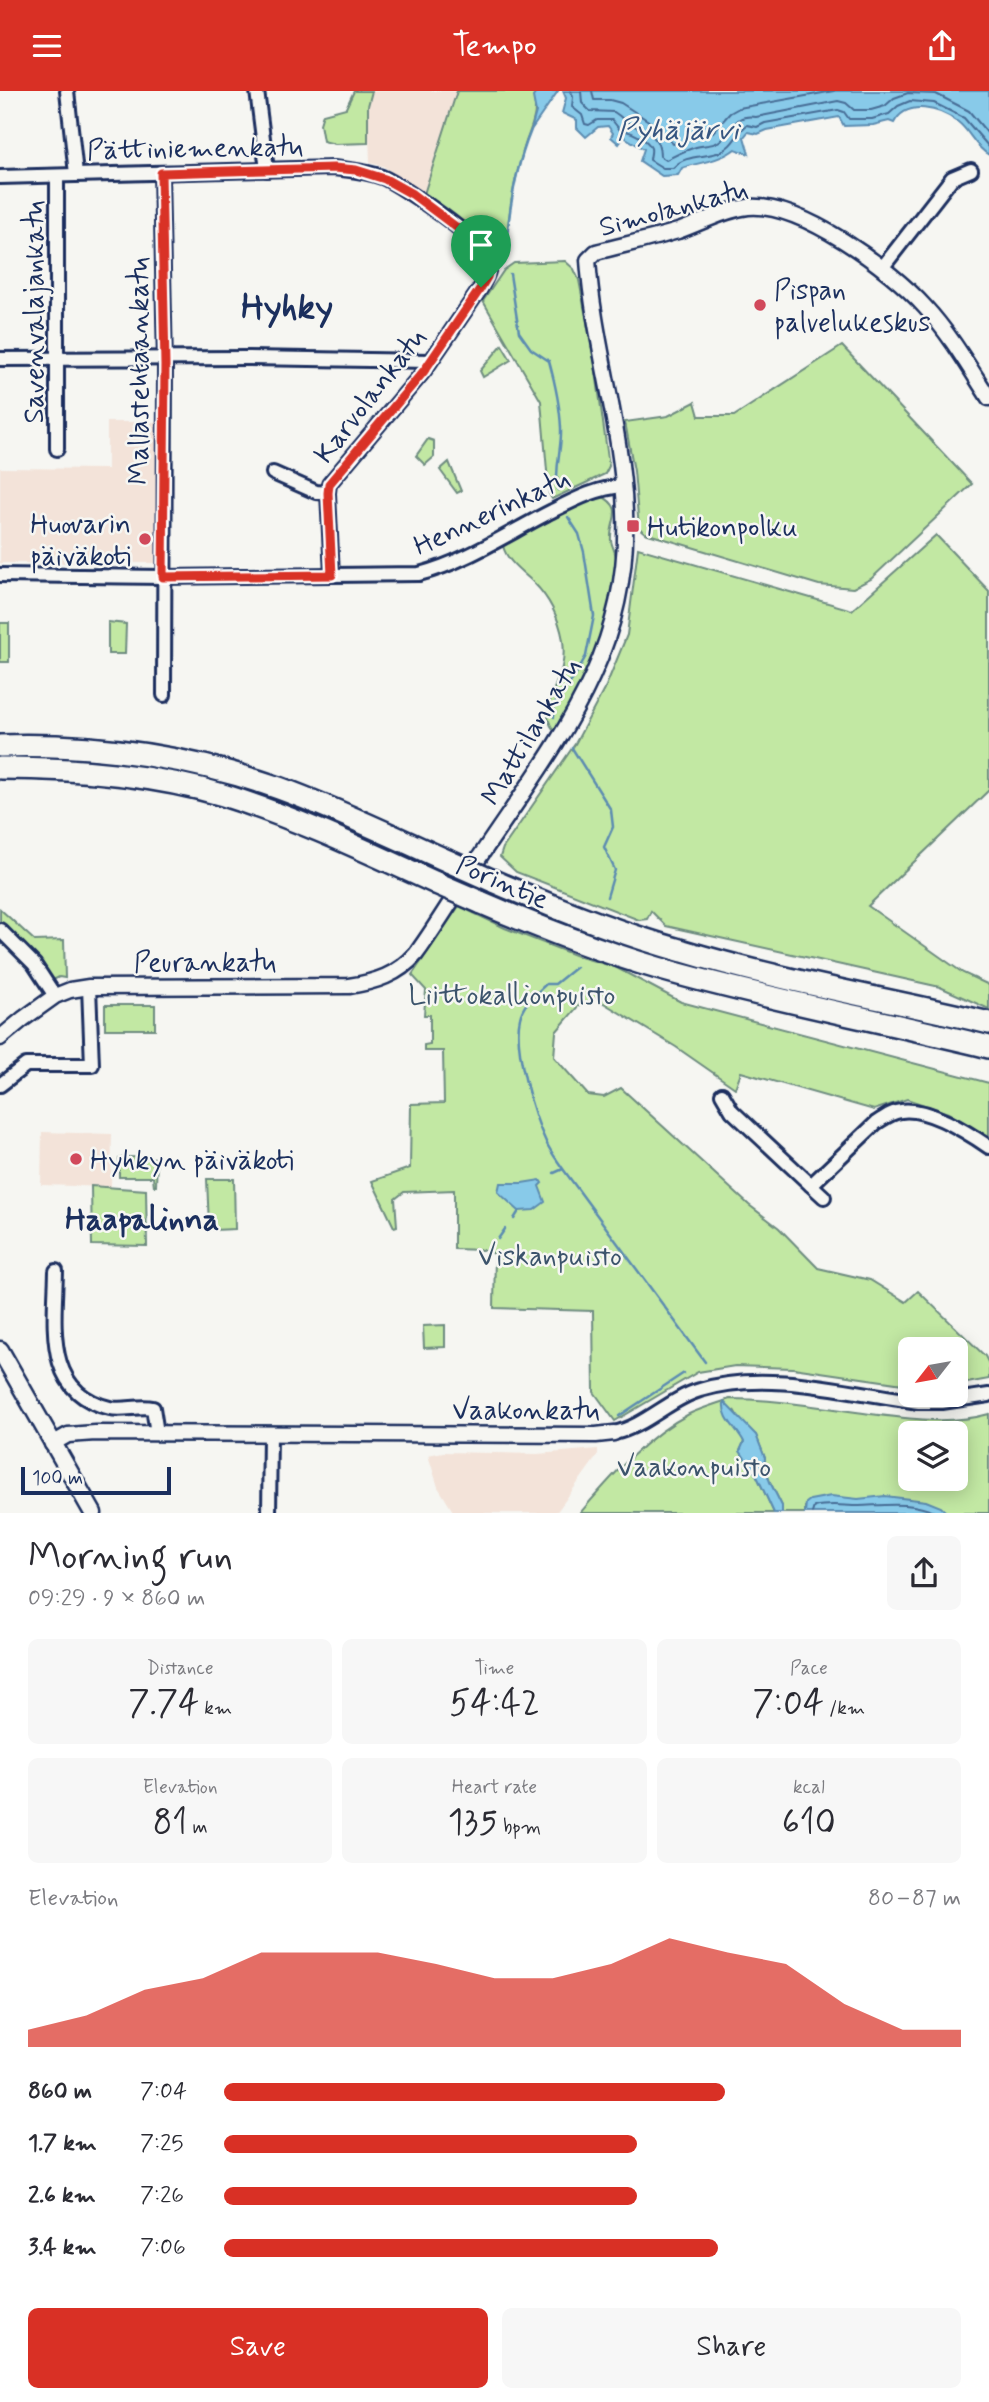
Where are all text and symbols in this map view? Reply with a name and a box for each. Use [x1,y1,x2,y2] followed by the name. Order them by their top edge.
[452,25,537,67] text: Tempo
[28,27,66,65] icon: menu
[923,27,961,65] icon: share
[617,111,742,150] water label: Pyhäjärvi
[87,129,303,170] street label: Pättiniemenkatu
[595,172,752,247] street label: Simolankatu
[17,200,54,424] street label: Savenvalajankatu
[451,215,511,287] pin
[462,226,500,264] icon: arrive
[122,257,159,485] street label: Mallastehtaankatu
[774,273,931,342] place label: Pispan palvelukeskus
[241,285,333,331] district label: Hyhky
[752,297,768,313] marker: Pispan palvelukeskus
[306,321,436,472] street label: Karvolankatu
[408,461,576,566] street label: Hennerinkatu
[30,507,131,576] place label: Huovarin päiväkoti
[647,510,798,547] place label: Hutikonpolku
[625,518,641,534] marker: Hutikonpolku
[137,531,153,547] marker: Huovarin päiväkoti
[474,652,591,813] street label: Mattilankatu
[450,847,554,919] street label: Porintie
[134,945,276,982] street label: Peurankatu
[409,978,615,1015] park label: Liittokallionpuisto
[90,1143,294,1180] place label: Hyhkyn päiväkoti
[68,1151,84,1167] marker: Hyhkyn päiväkoti
[65,1199,219,1241] district label: Haapalinna
[478,1239,622,1276] park label: Viskanpuisto
[898,1337,968,1407] north arrow
[898,1337,968,1491] map controls
[452,1393,600,1430] street label: Vaakonkatu
[898,1421,968,1491] button: layers
[617,1450,771,1487] park label: Vaakonpuisto
[21,1464,172,1496] scale bar
[32,1466,83,1491] text: 100 m
[28,1533,233,1582] text: Morning run
[887,1536,961,1610] button: share
[28,1584,205,1614] text: 09:29 · 9 × 860 m
[147,1656,214,1681] text: Distance
[475,1656,514,1681] text: Time
[790,1656,828,1681] text: Pace
[128,1681,199,1727] text: 7.74
[449,1681,540,1727] text: 54:42
[753,1681,824,1727] text: 7:04
[199,1696,232,1721] text: km
[824,1696,865,1721] text: /km
[143,1775,218,1800] text: Elevation
[452,1775,537,1800] text: Heart rate
[793,1775,825,1800] text: kcal
[153,1800,187,1846] text: 81
[448,1800,498,1846] text: 135
[782,1800,836,1846] text: 610
[187,1815,208,1840] text: m
[498,1815,541,1840] text: bpm
[28,1884,119,1914] text: Elevation
[868,1884,961,1914] text: 80–87 m
[28,2077,92,2107] text: 860 m
[140,2077,187,2107] text: 7:04
[28,2129,97,2159] text: 1.7 km
[140,2129,184,2159] text: 7:25
[28,2181,96,2211] text: 2.6 km
[140,2181,184,2211] text: 7:26
[28,2233,96,2263] text: 3.4 km
[140,2233,186,2263] text: 7:06
[28,2308,488,2388] button: Save
[502,2308,961,2388] button: Share

